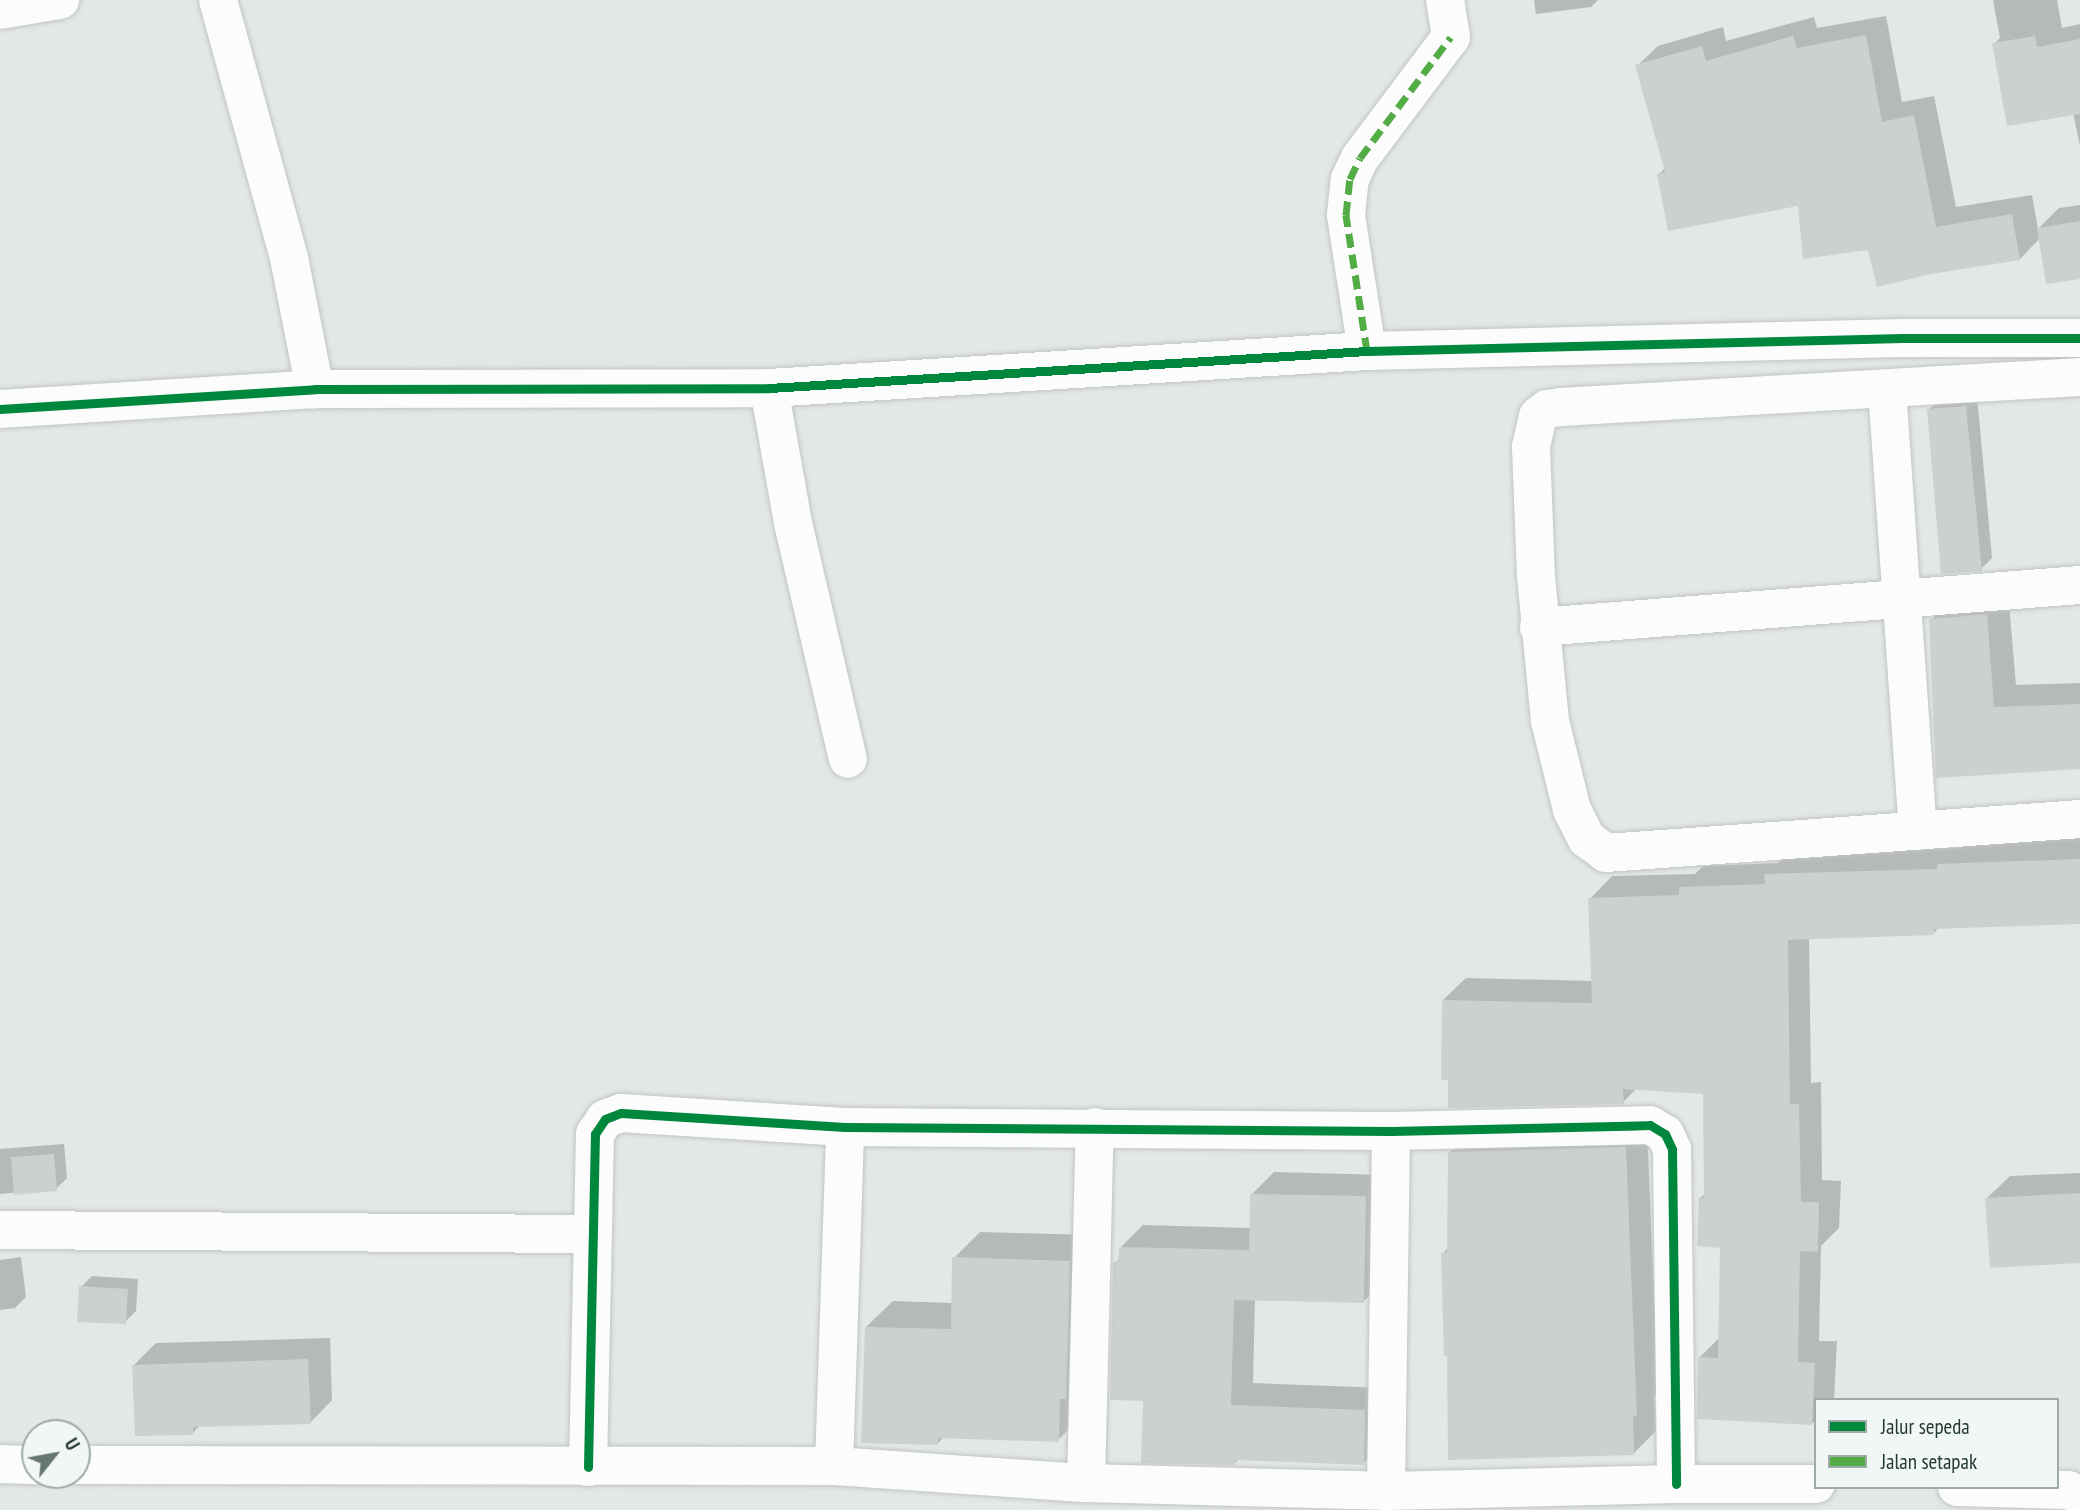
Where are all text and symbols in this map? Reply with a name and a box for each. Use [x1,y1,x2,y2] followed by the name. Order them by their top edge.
[1814,1398,2059,1489] legend
[1881,1413,1970,1440] text: Jalur sepeda
[21,1419,91,1489] north arrow
[59,1434,85,1455] text: U
[1881,1448,1977,1475] text: Jalan setapak

